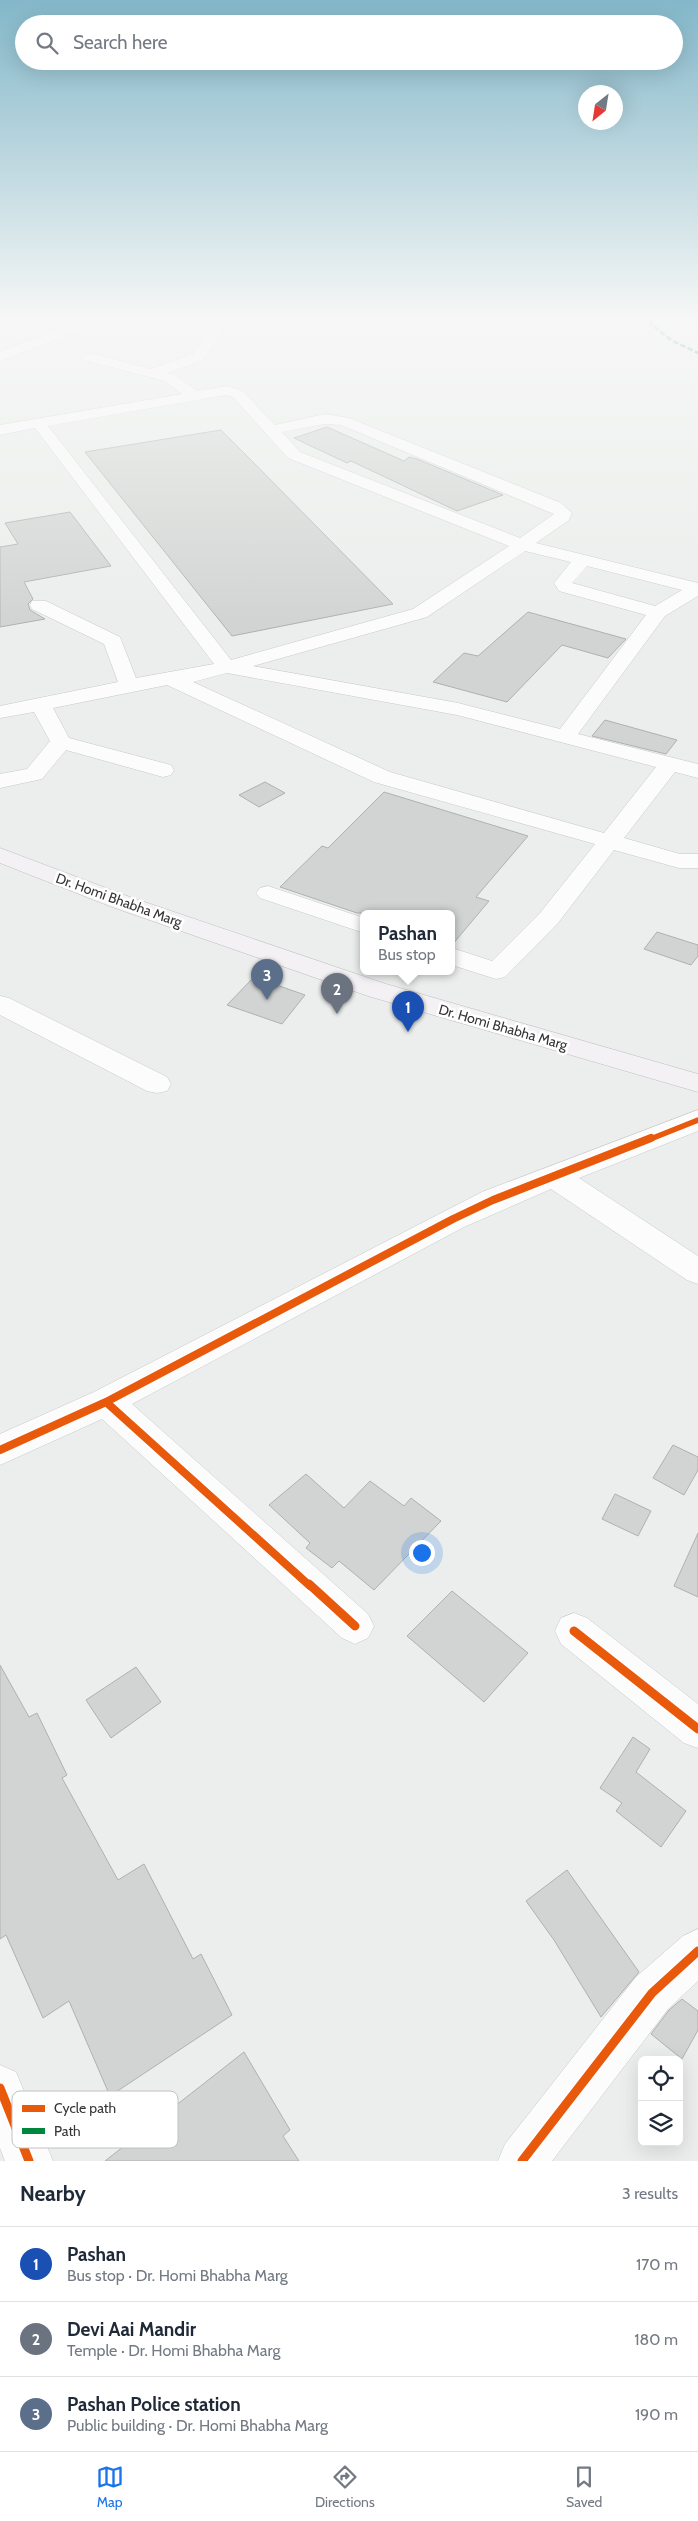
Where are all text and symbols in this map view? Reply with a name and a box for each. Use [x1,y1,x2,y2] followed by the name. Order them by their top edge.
[15,15,683,70] search box
[33,29,61,57] icon: search
[73,31,167,54] text: Search here
[578,85,623,130] north arrow
[53,869,186,932] street label: Dr. Homi Bhabha Marg
[360,910,455,975] popup
[378,922,437,945] text: Pashan
[378,945,436,964] text: Bus stop
[251,959,283,1000] pin: 3
[321,973,353,1014] pin: 2
[392,991,424,1032] pin: 1
[437,1000,570,1054] street label: Dr. Homi Bhabha Marg
[409,1540,435,1566] your location
[638,2056,683,2146] map controls
[638,2056,683,2101] button: locate
[12,2091,178,2148] legend
[54,2099,116,2117] text: Cycle path
[638,2101,683,2146] button: layers
[54,2122,81,2140] text: Path
[20,2181,86,2206] text: Nearby
[622,2184,678,2203] text: 3 results
[67,2243,126,2266] text: Pashan
[33,2255,39,2274] text: 1
[636,2255,678,2274] text: 170 m
[67,2266,288,2285] text: Bus stop · Dr. Homi Bhabha Marg
[67,2318,196,2341] text: Devi Aai Mandir
[32,2330,40,2349] text: 2
[634,2330,678,2349] text: 180 m
[67,2341,280,2360] text: Temple · Dr. Homi Bhabha Marg
[67,2393,241,2416] text: Pashan Police station
[32,2405,40,2424] text: 3
[635,2405,678,2424] text: 190 m
[67,2416,328,2435] text: Public building · Dr. Homi Bhabha Marg
[96,2463,124,2511] tab: Map
[315,2463,375,2511] tab: Directions
[566,2463,602,2511] tab: Saved

